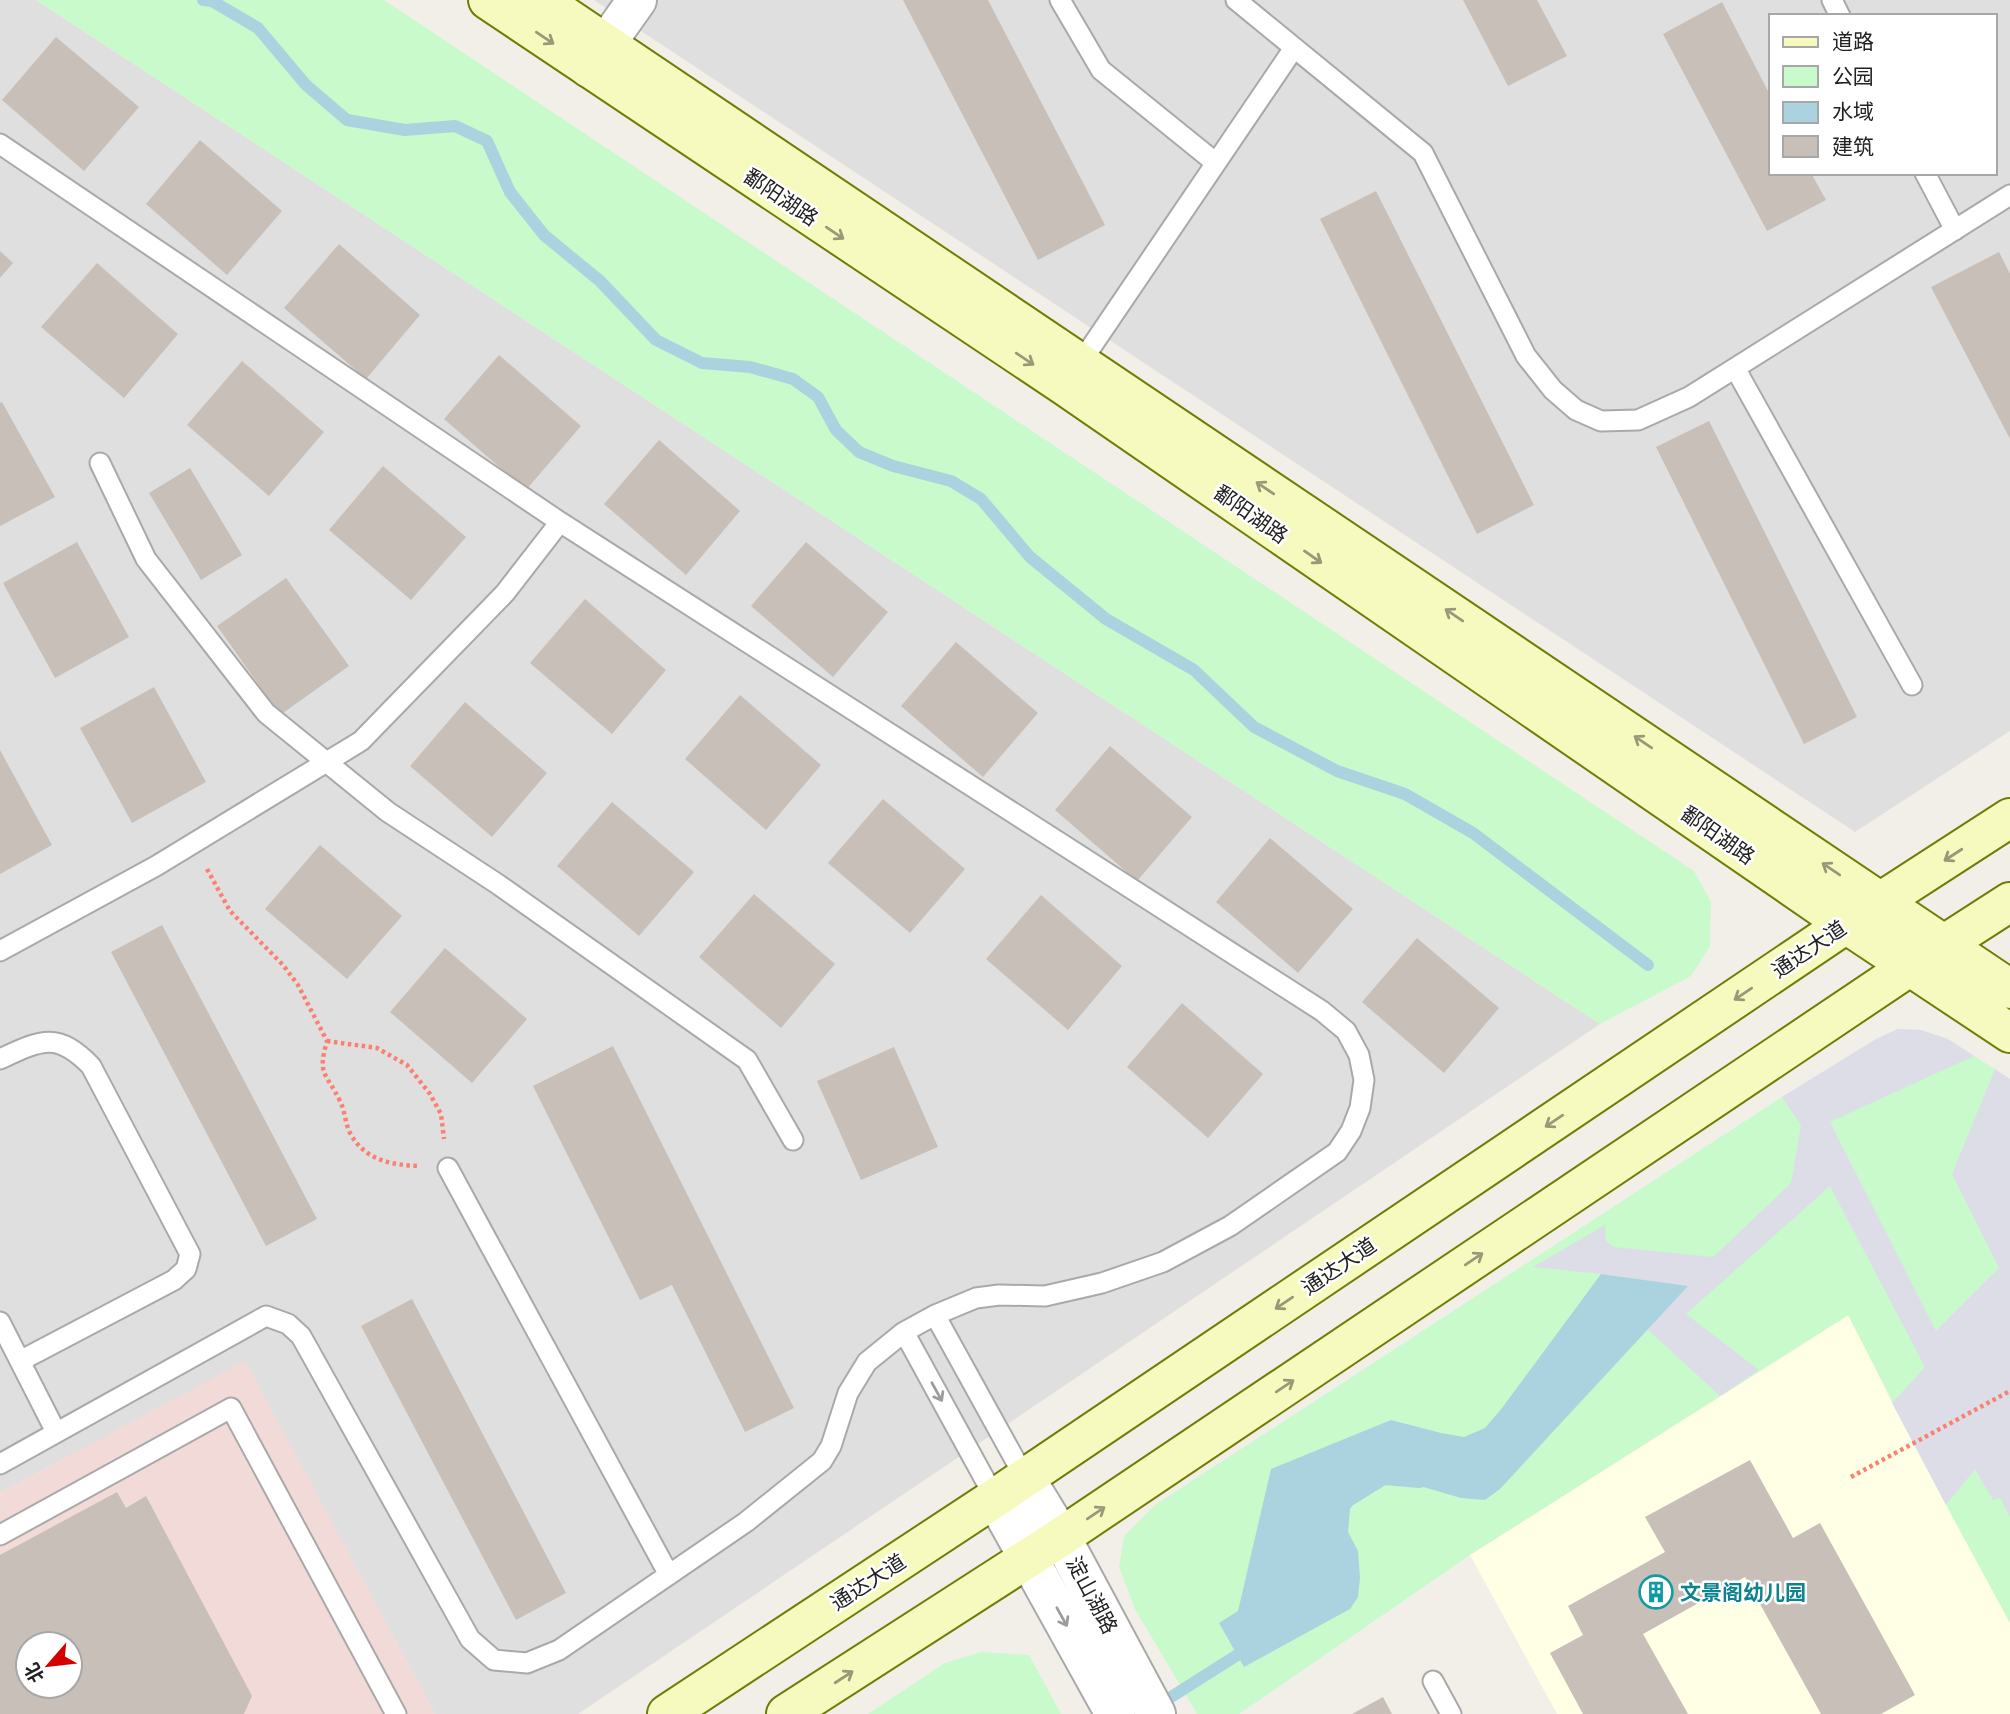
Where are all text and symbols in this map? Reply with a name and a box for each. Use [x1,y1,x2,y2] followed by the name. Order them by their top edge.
[1769,14,1996,175] legend
[1832,27,1874,56] text: 道路
[534,31,554,45] one-way arrow
[1832,62,1874,91] text: 公园
[1832,97,1874,126] text: 水域
[1832,132,1874,161] text: 建筑
[738,161,824,233] street label: 鄱阳湖路
[825,226,845,240] one-way arrow
[1014,352,1034,366] one-way arrow
[1208,478,1294,550] street label: 鄱阳湖路
[1256,480,1275,495] one-way arrow
[1303,550,1322,564] one-way arrow
[1445,608,1464,622] one-way arrow
[1633,735,1653,749] one-way arrow
[1675,799,1761,871] street label: 鄱阳湖路
[1943,848,1963,862] one-way arrow
[1822,862,1841,876] one-way arrow
[1766,913,1852,985] street label: 通达大道
[1733,987,1753,1001] one-way arrow
[1545,1114,1564,1128] one-way arrow
[1296,1230,1382,1302] street label: 通达大道
[1464,1252,1483,1266] one-way arrow
[1275,1296,1294,1310] one-way arrow
[1275,1379,1294,1393] one-way arrow
[930,1381,944,1401] one-way arrow
[1086,1506,1105,1520] one-way arrow
[825,1547,911,1617] street label: 通达大道
[1059,1551,1125,1639] street label: 淀山湖路
[1637,1573,1675,1611] building icon: 文景阁幼儿园
[1680,1578,1806,1607] place label: 文景阁幼儿园
[1055,1607,1069,1627] one-way arrow
[14,1630,84,1700] north arrow
[18,1658,51,1687] text: 北
[834,1670,853,1684] one-way arrow

